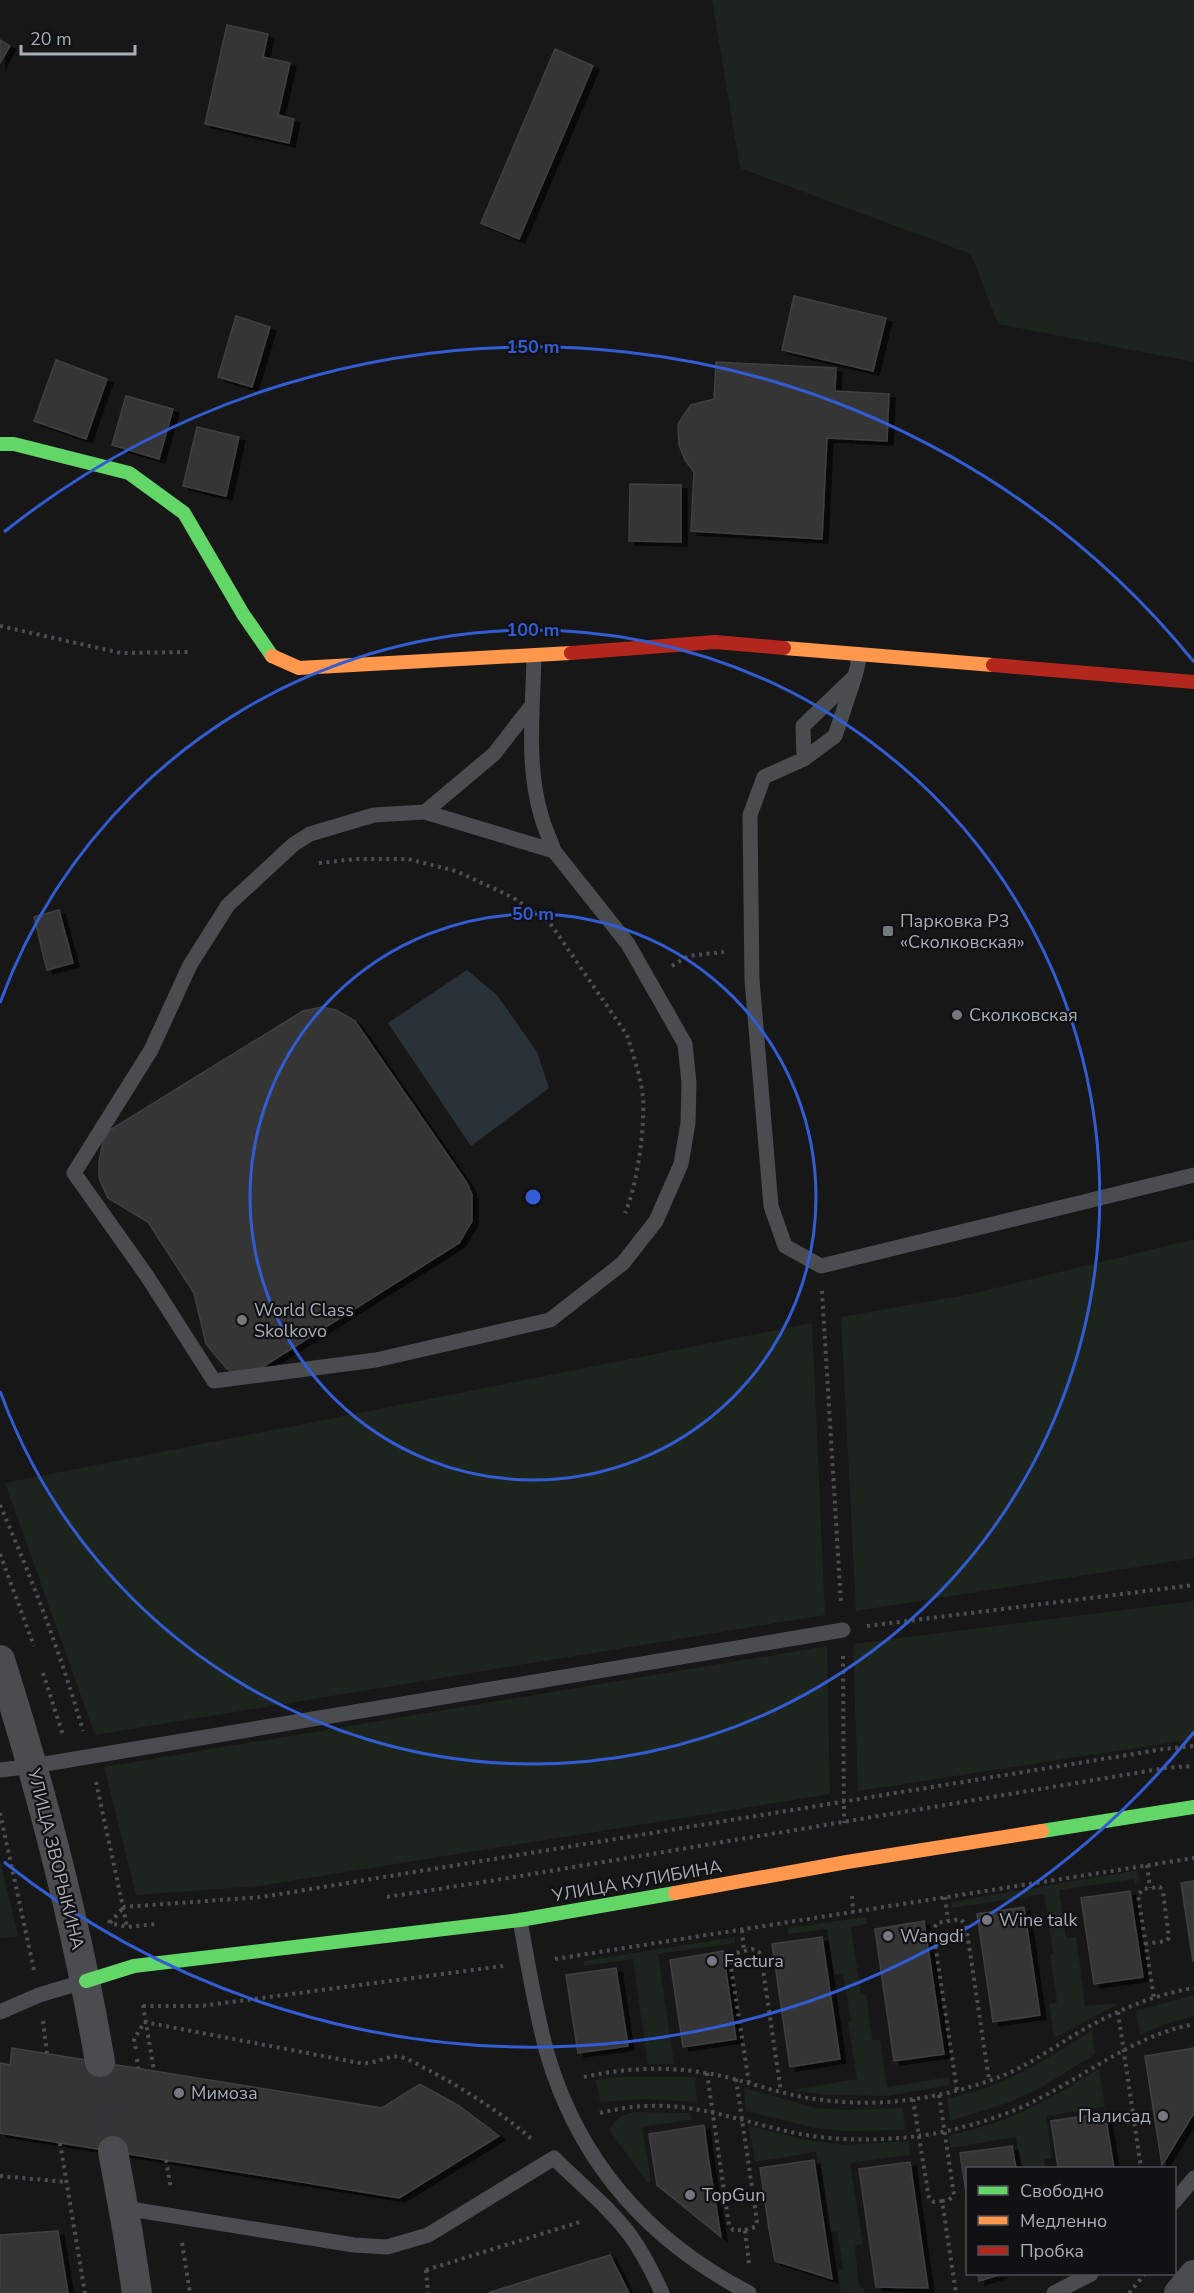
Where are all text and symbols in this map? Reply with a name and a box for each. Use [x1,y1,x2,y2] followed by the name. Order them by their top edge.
[21,18,135,56] scale bar
[30,27,72,51] text: 20 m
[506,335,560,359] text: 150 m
[506,618,560,642] text: 100 m
[512,902,554,926] text: 50 m
[900,909,1025,954] place label: Парковка P3 «Сколковская»
[881,924,895,938] marker: Парковка P3 «Сколковская»
[969,1003,1078,1027] place label: Сколковская
[950,1008,964,1022] marker: Сколковская
[523,1187,543,1207] centre of rings
[254,1298,354,1343] place label: World Class Skolkovo
[235,1313,249,1327] marker: World Class Skolkovo
[22,1765,90,1952] street label: УЛИЦА ЗВОРЫКИНА
[549,1854,724,1908] street label: УЛИЦА КУЛИБИНА
[999,1908,1079,1932] place label: Wine talk
[980,1913,994,1927] marker: Wine talk
[900,1924,964,1948] place label: Wangdi
[881,1929,895,1943] marker: Wangdi
[724,1949,784,1973] place label: Factura
[705,1954,719,1968] marker: Factura
[191,2081,258,2105] place label: Мимоза
[172,2086,186,2100] marker: Мимоза
[1078,2104,1151,2128] place label: Палисад
[1156,2109,1170,2123] marker: Палисад
[966,2167,1176,2275] legend
[1020,2179,1104,2203] text: Свободно
[702,2183,765,2207] place label: TopGun
[683,2188,697,2202] marker: TopGun
[1020,2209,1107,2233] text: Медленно
[1020,2239,1084,2263] text: Пробка

